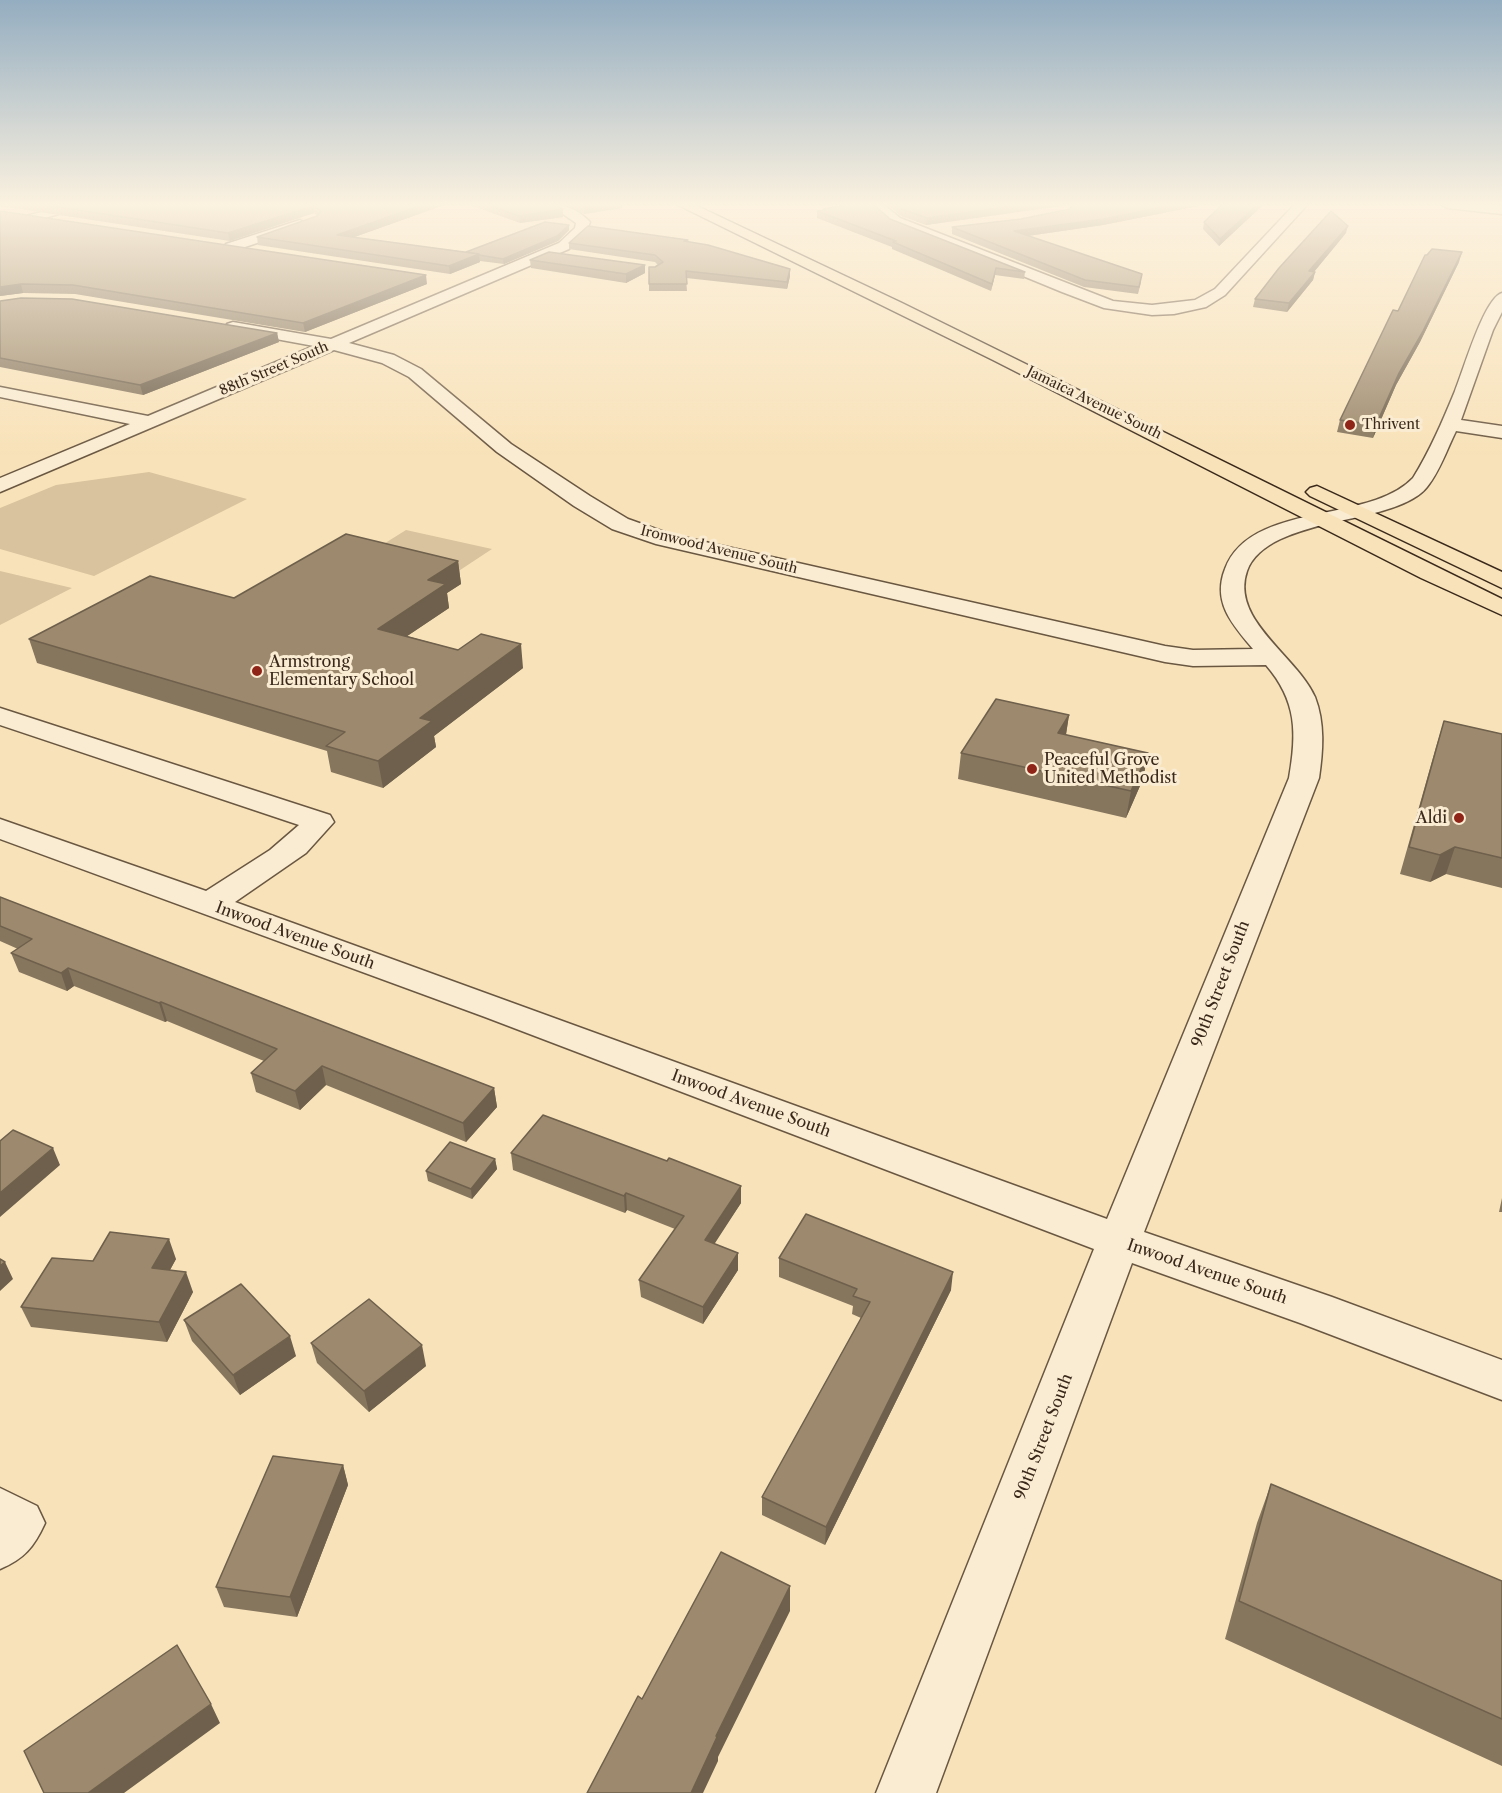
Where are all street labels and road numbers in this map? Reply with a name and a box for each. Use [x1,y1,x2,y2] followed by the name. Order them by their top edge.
[217,338,331,400] street label: 88th Street South
[1024,363,1164,443] street label: Jamaica Avenue South
[639,522,799,578] street label: Ironwood Avenue South
[213,898,377,974] street label: Inwood Avenue South
[1188,918,1254,1050] street label: 90th Street South
[669,1066,833,1142] street label: Inwood Avenue South
[1124,1236,1290,1308] street label: Inwood Avenue South
[1011,1371,1077,1503] street label: 90th Street South

